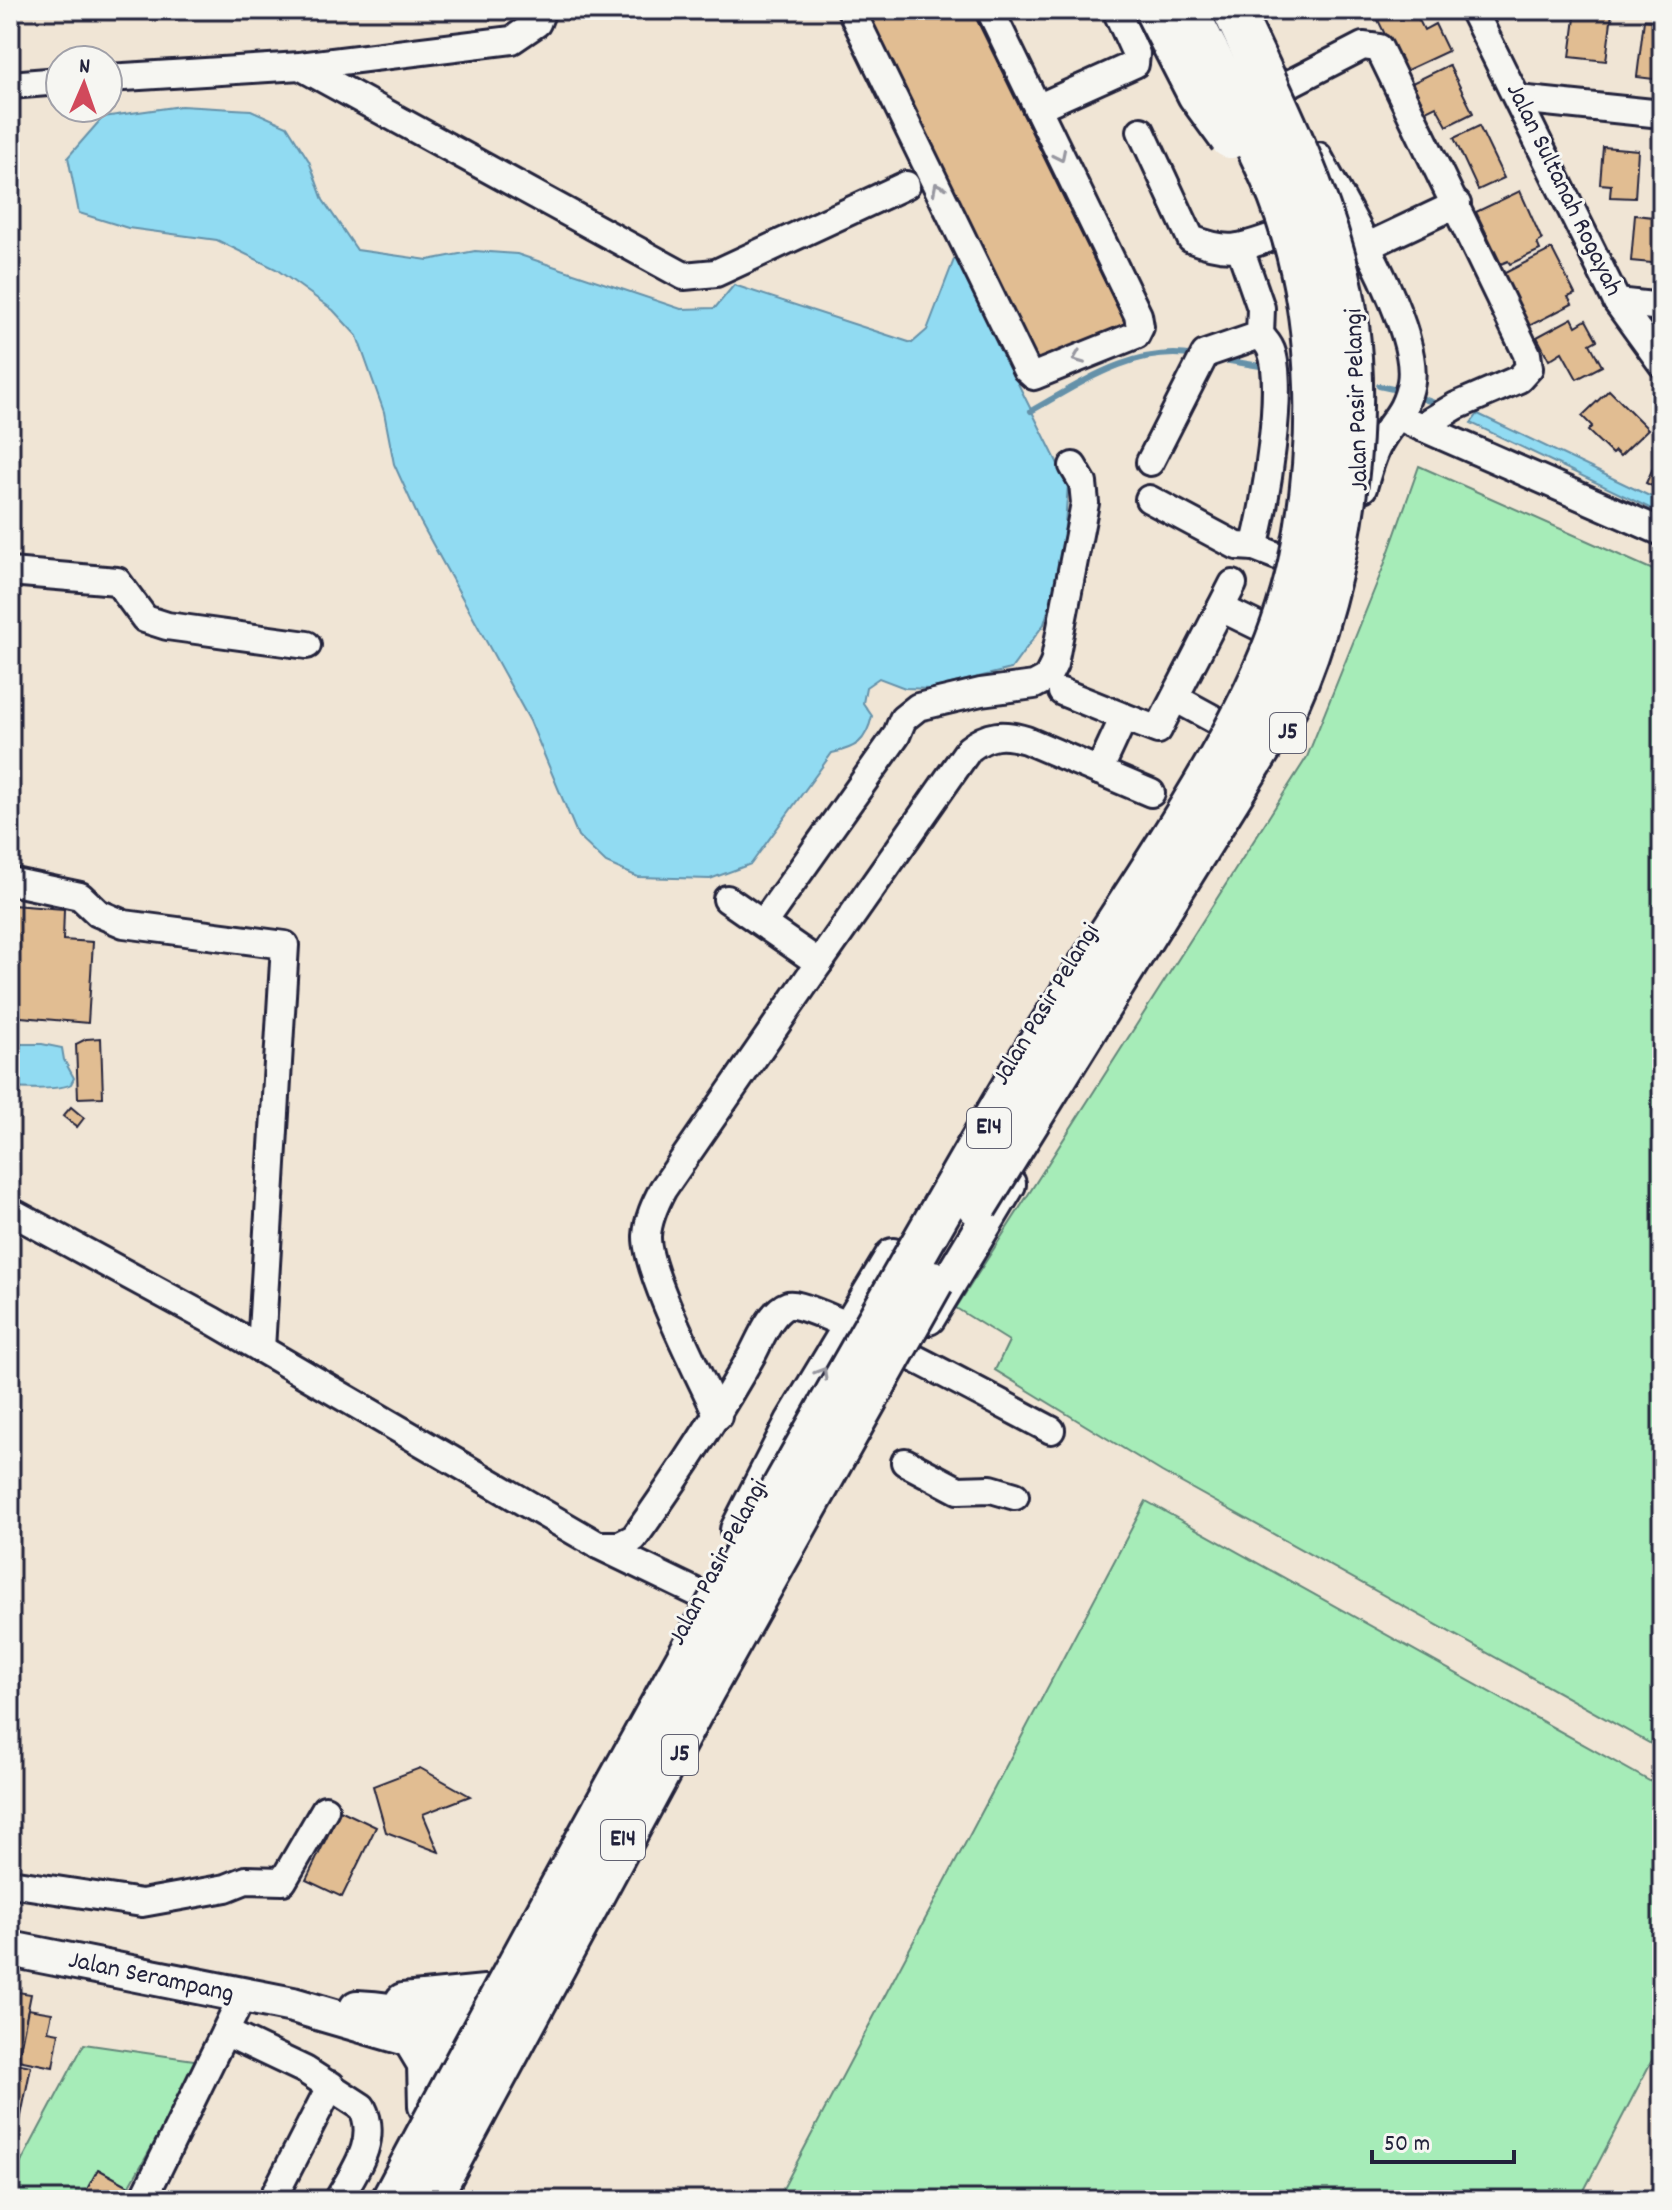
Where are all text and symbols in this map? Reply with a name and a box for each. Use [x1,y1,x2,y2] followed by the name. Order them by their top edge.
[44,44,124,124] north arrow
[79,52,91,83] text: N
[1495,77,1631,303] street label: Jalan Sultanah Rogayah
[1050,147,1066,162] one-way arrow
[932,181,948,196] one-way arrow
[1336,308,1380,492] street label: Jalan Pasir Pelangi
[1072,348,1086,365] one-way arrow
[1270,713,1306,753] road number: J5
[984,917,1110,1093] street label: Jalan Pasir Pelangi
[967,1108,1011,1148] road number: E14
[812,1367,828,1382] one-way arrow
[660,1473,778,1653] street label: Jalan Pasir Pelangi
[662,1735,698,1775] road number: J5
[601,1820,645,1860] road number: E14
[65,1942,237,2014] street label: Jalan Serampang
[1372,2114,1514,2164] scale bar
[1384,2128,1430,2162] text: 50 m

